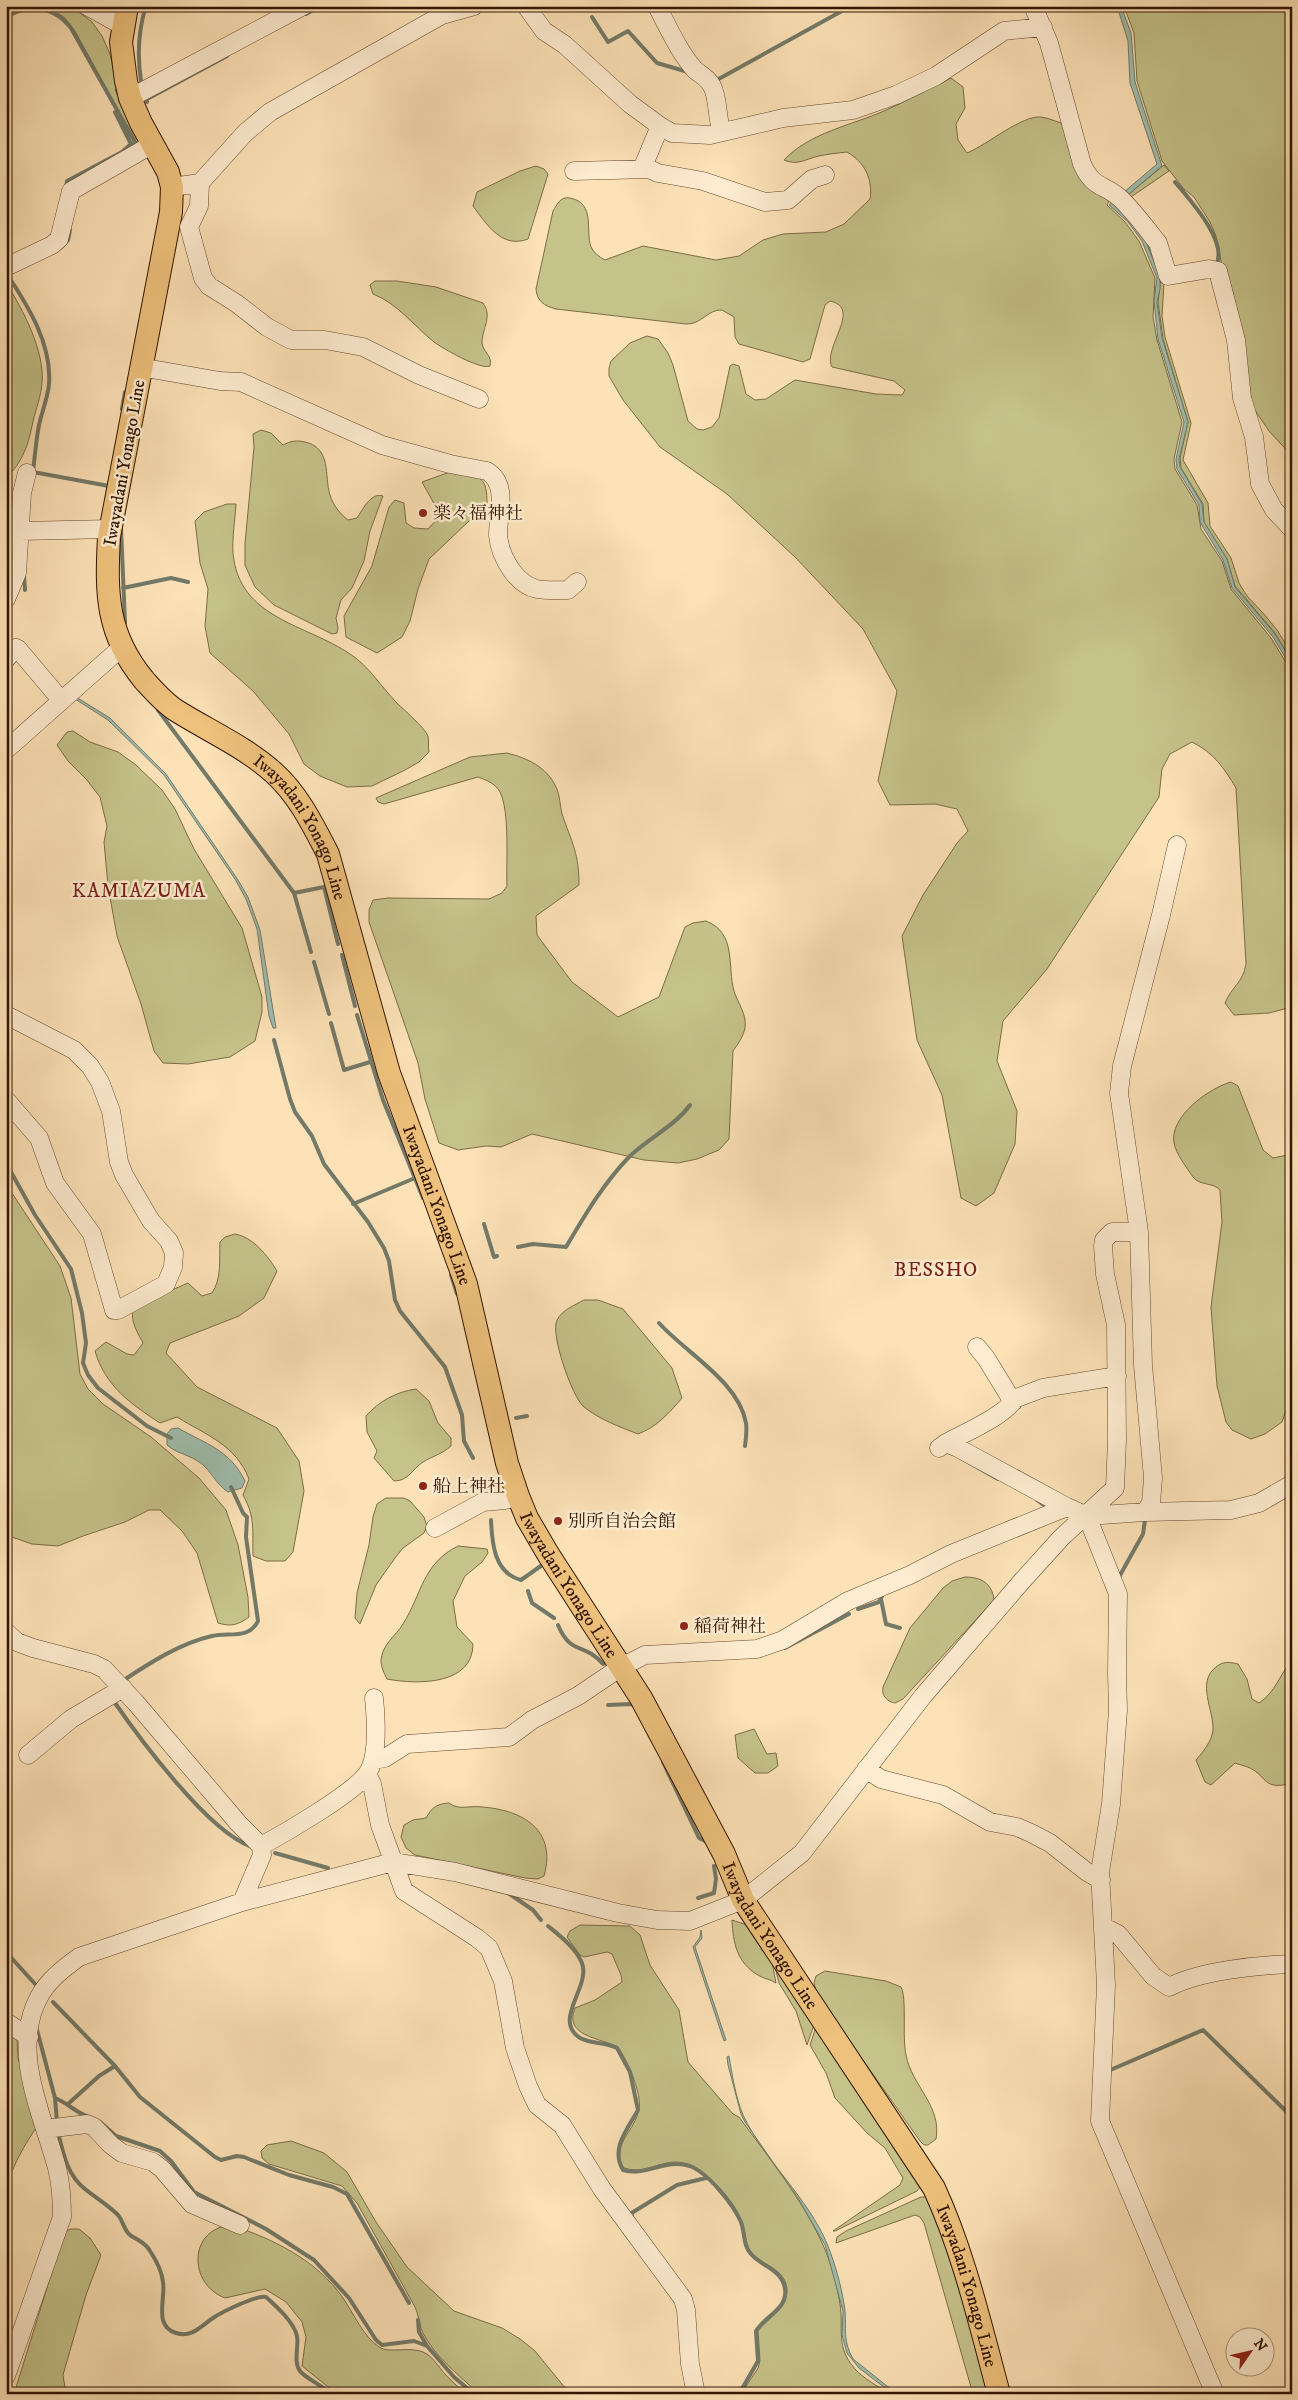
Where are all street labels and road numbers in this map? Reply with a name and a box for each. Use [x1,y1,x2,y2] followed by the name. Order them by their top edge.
[100,378,150,548] street label: Iwayadani Yonago Line
[249,750,350,903] street label: Iwayadani Yonago Line
[397,1122,475,1288] street label: Iwayadani Yonago Line
[514,1509,622,1662] street label: Iwayadani Yonago Line
[717,1859,822,2014] street label: Iwayadani Yonago Line
[931,2202,1001,2370] street label: Iwayadani Yonago Line

